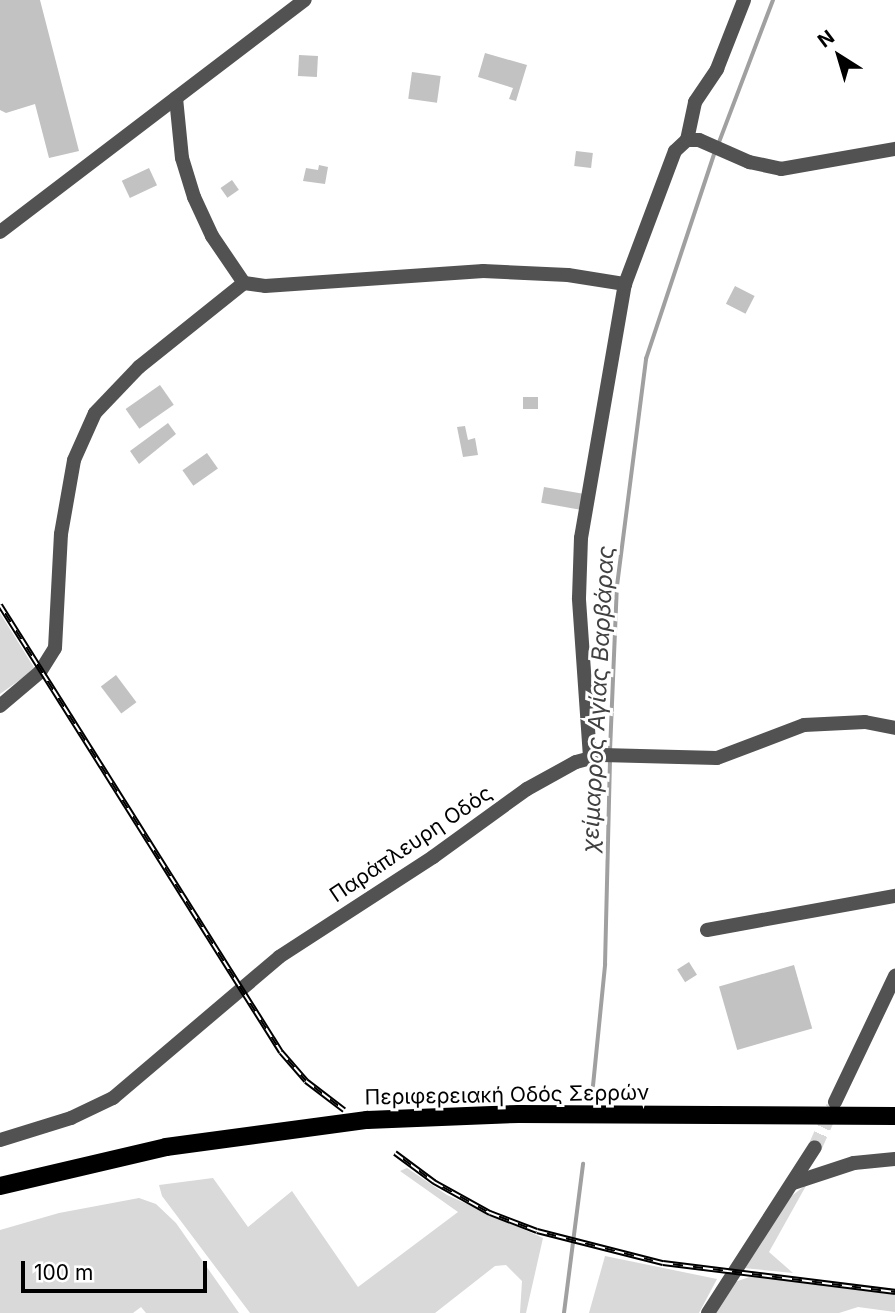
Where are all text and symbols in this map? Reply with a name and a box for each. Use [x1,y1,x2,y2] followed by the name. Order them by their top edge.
[804,21,874,91] north arrow
[813,25,839,52] text: N
[576,545,620,853] water label: χείμαρρος Αγίας Βαρβάρας
[325,780,497,908] street label: Παράπλευρη Οδός
[364,1080,650,1110] street label: Περιφερειακή Οδός Σερρών
[24,1246,210,1290] scale bar
[34,1260,93,1285] text: 100 m

